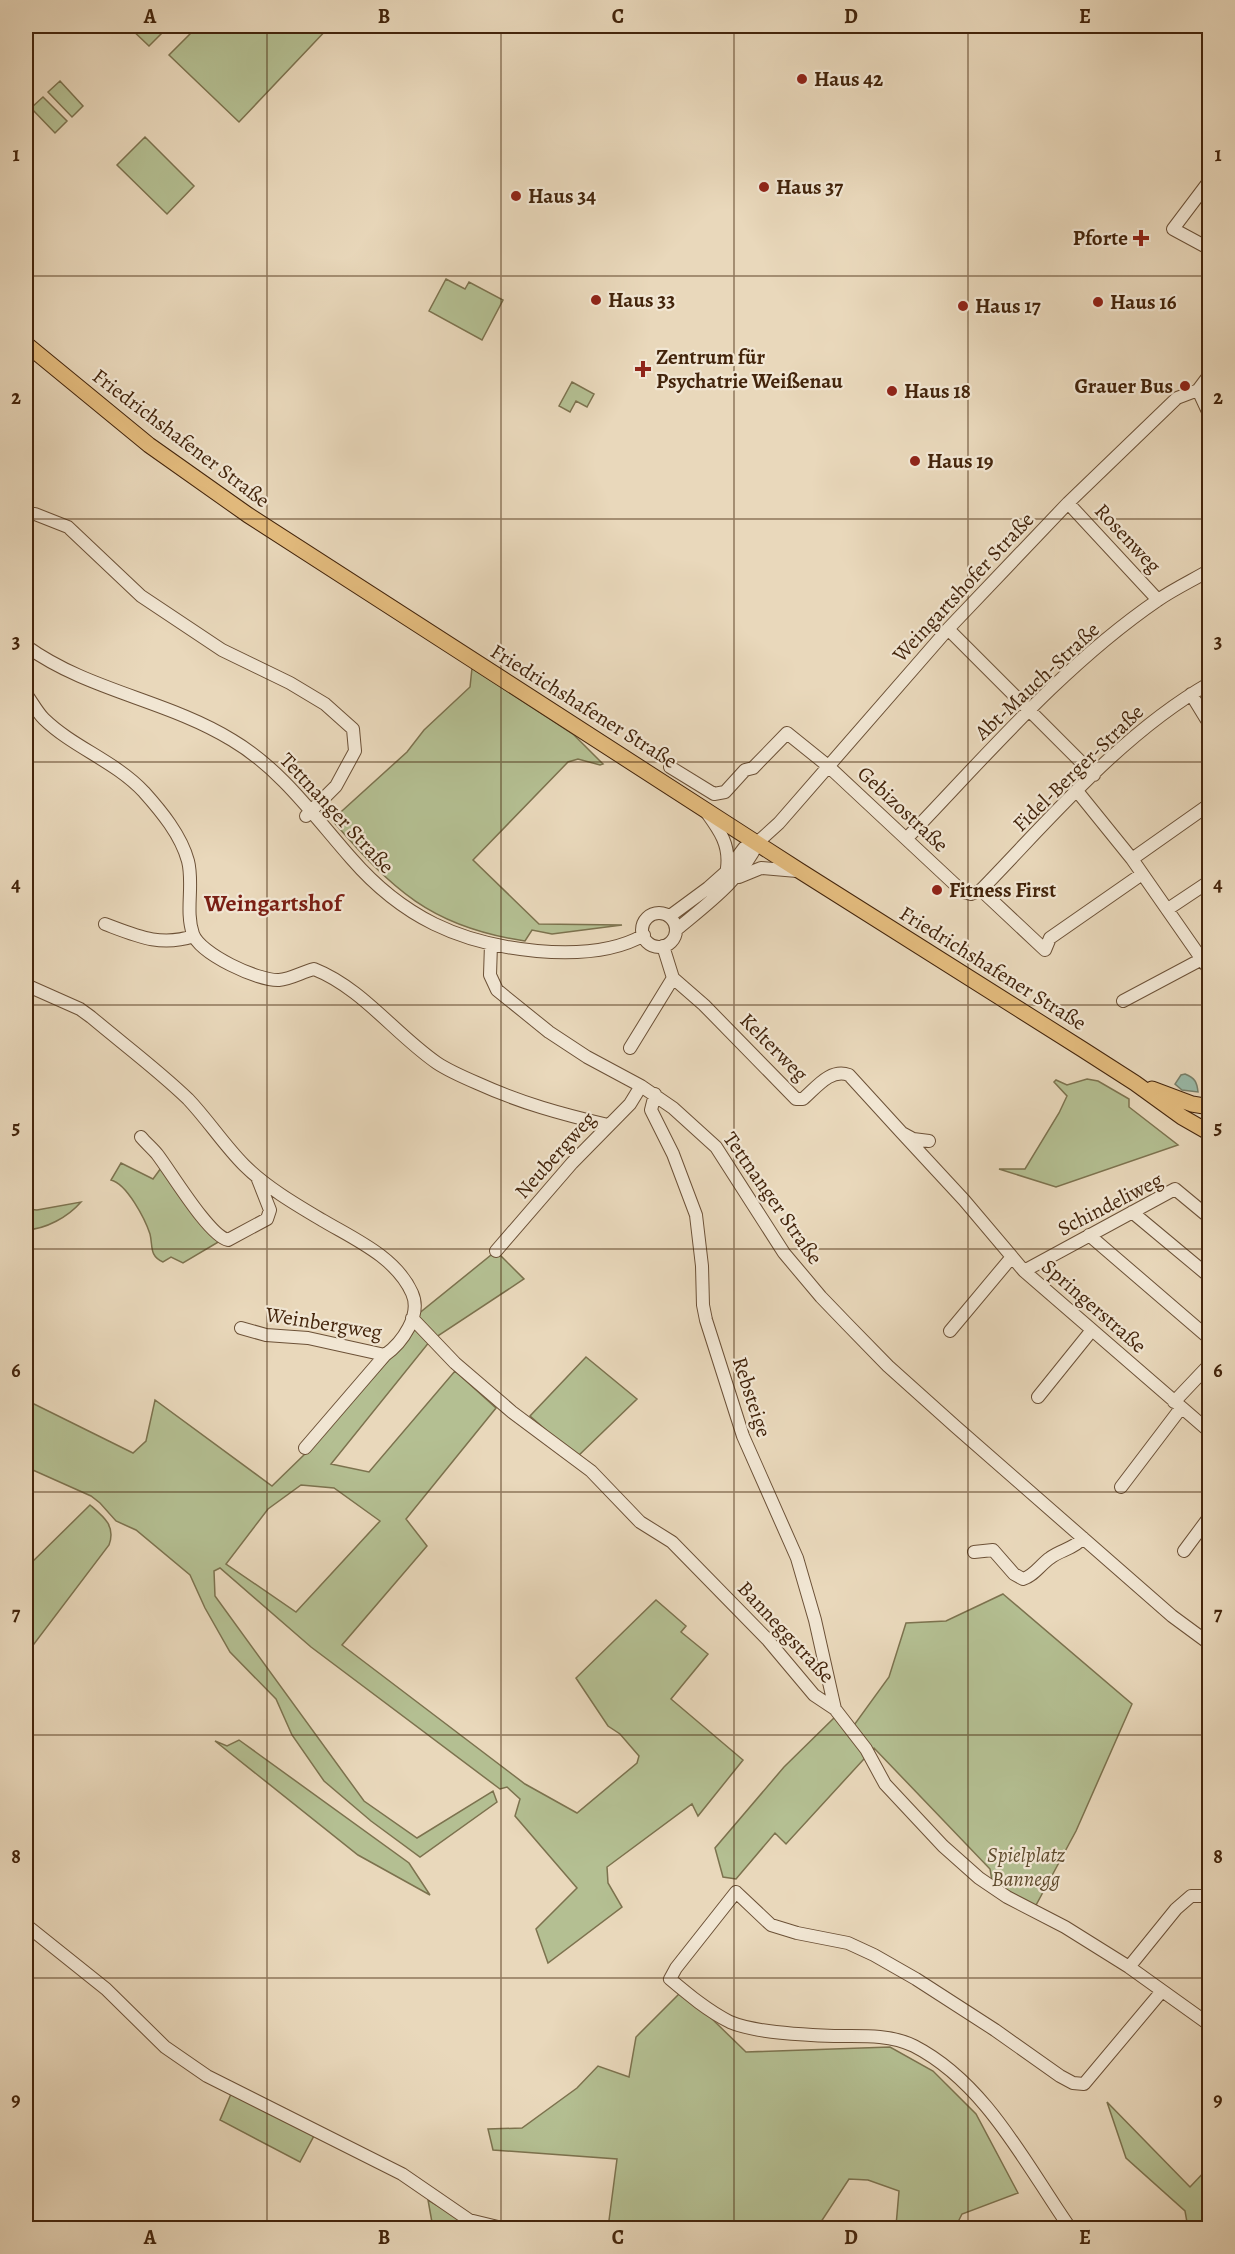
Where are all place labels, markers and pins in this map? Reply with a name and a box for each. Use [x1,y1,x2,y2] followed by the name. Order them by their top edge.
[814,65,883,93] place label: Haus 42
[795,72,809,86] marker: Haus 42
[776,173,843,201] place label: Haus 37
[757,180,771,194] marker: Haus 37
[528,182,596,210] place label: Haus 34
[509,189,523,203] marker: Haus 34
[1073,224,1128,252] place label: Pforte
[1132,229,1150,247] marker: Pforte
[608,286,675,314] place label: Haus 33
[1110,288,1177,316] place label: Haus 16
[975,292,1041,320] place label: Haus 17
[589,293,603,307] marker: Haus 33
[1091,295,1105,309] marker: Haus 16
[956,299,970,313] marker: Haus 17
[656,343,843,395] place label: Zentrum für Psychatrie Weißenau
[634,360,652,378] marker: Zentrum für Psychatrie Weißenau
[1074,372,1173,400] place label: Grauer Bus
[904,377,971,405] place label: Haus 18
[1178,379,1192,393] marker: Grauer Bus
[885,384,899,398] marker: Haus 18
[927,447,994,475] place label: Haus 19
[908,454,922,468] marker: Haus 19
[949,876,1056,904] place label: Fitness First
[930,883,944,897] marker: Fitness First

